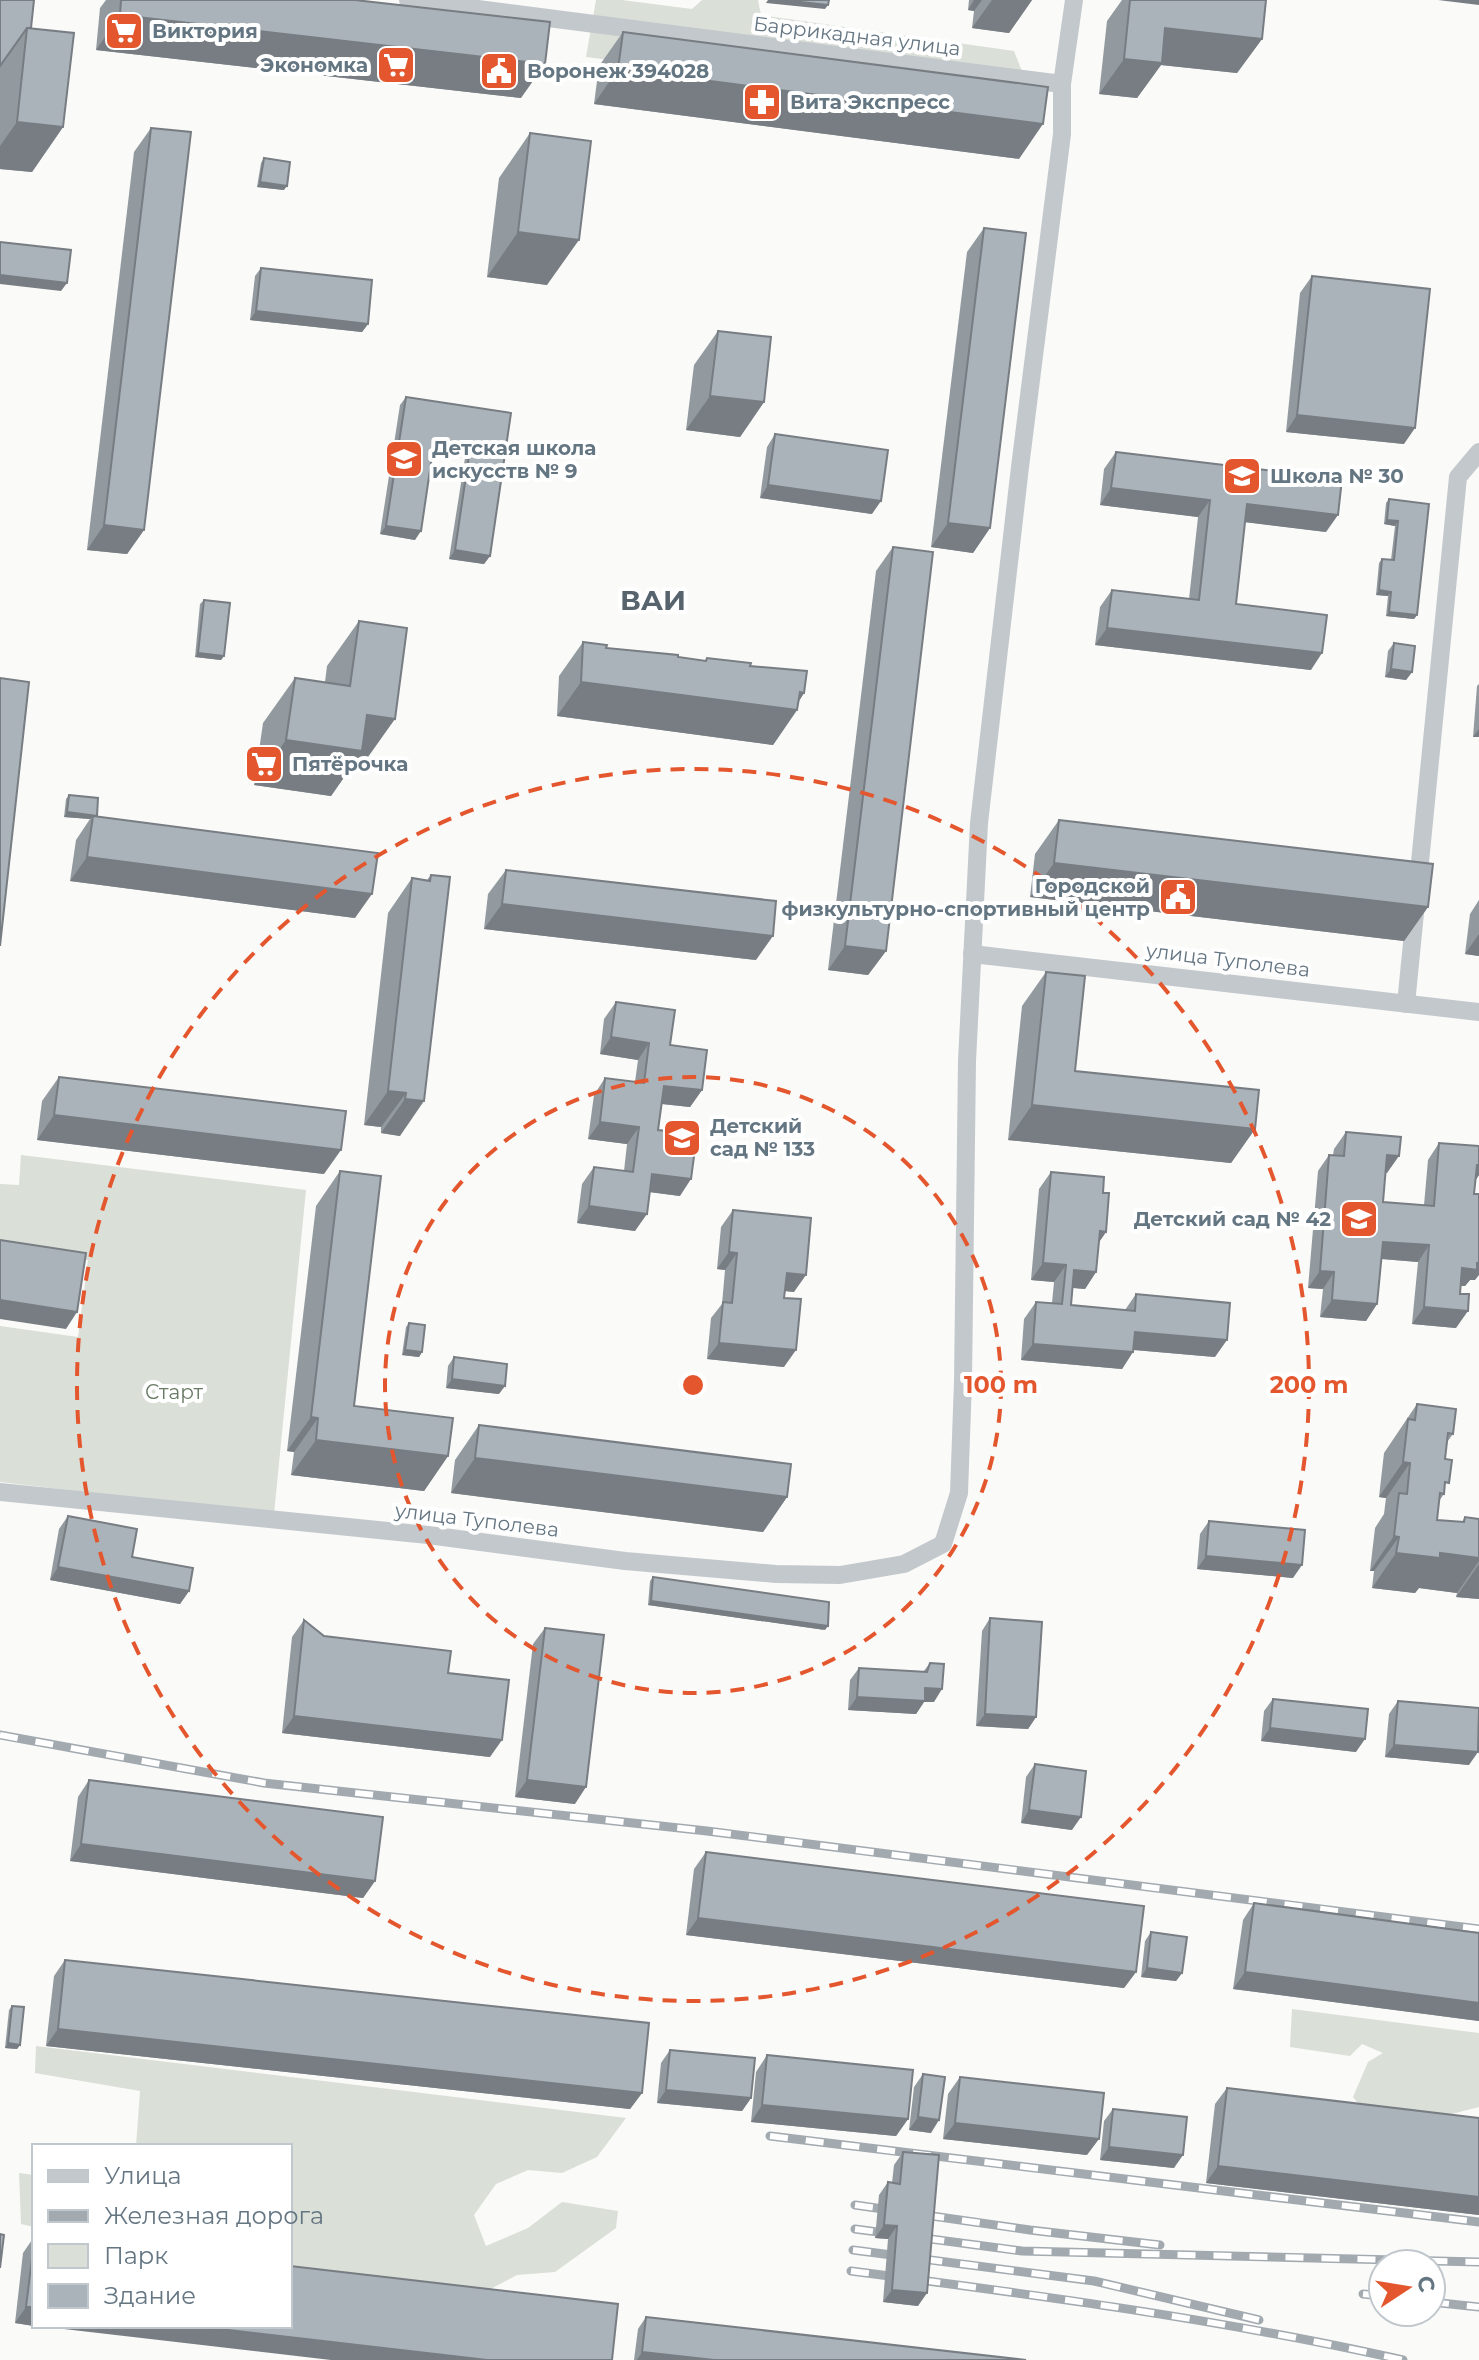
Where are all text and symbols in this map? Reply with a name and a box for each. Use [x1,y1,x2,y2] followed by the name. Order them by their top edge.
[103,10,145,52] supermarket icon: Виктория
[752,11,962,61] street label: Баррикадная улица
[152,19,258,43] place label: Виктория
[375,44,417,86] supermarket icon: Экономка
[478,50,520,92] public building icon: Воронеж 394028
[260,53,368,77] place label: Экономка
[527,59,709,83] place label: Воронеж 394028
[741,81,783,123] pharmacy icon: Вита Экспресс
[790,90,950,114] place label: Вита Экспресс
[432,436,596,483] place label: Детская школа искусств № 9
[383,438,425,480] school or university icon: Детская школа искусств № 9
[1221,455,1263,497] school or university icon: Школа № 30
[1270,464,1404,488] place label: Школа № 30
[620,583,686,617] district label: ВАИ
[243,743,285,785] supermarket icon: Пятёрочка
[292,752,408,776] place label: Пятёрочка
[781,874,1150,921] place label: Городской физкультурно-спортивный центр
[1157,876,1199,918] public building icon: Городской физкультурно-спортивный центр
[1144,938,1311,982] street label: улица Туполева
[710,1114,815,1161] place label: Детский сад № 133
[661,1117,703,1159] school or university icon: Детский сад № 133
[1338,1198,1380,1240] school or university icon: Детский сад № 42
[1134,1207,1331,1231] place label: Детский сад № 42
[964,1370,1038,1399] text: 100 m
[1270,1370,1348,1399] text: 200 m
[679,1371,707,1399] centre of rings
[145,1380,203,1404] park label: Старт
[393,1498,560,1542] street label: улица Туполева
[32,2144,292,2328] legend
[104,2161,182,2190] text: Улица
[104,2201,324,2230] text: Железная дорога
[104,2241,168,2270] text: Парк
[1367,2248,1447,2328] north arrow
[1411,2273,1441,2295] text: С
[104,2281,196,2310] text: Здание

